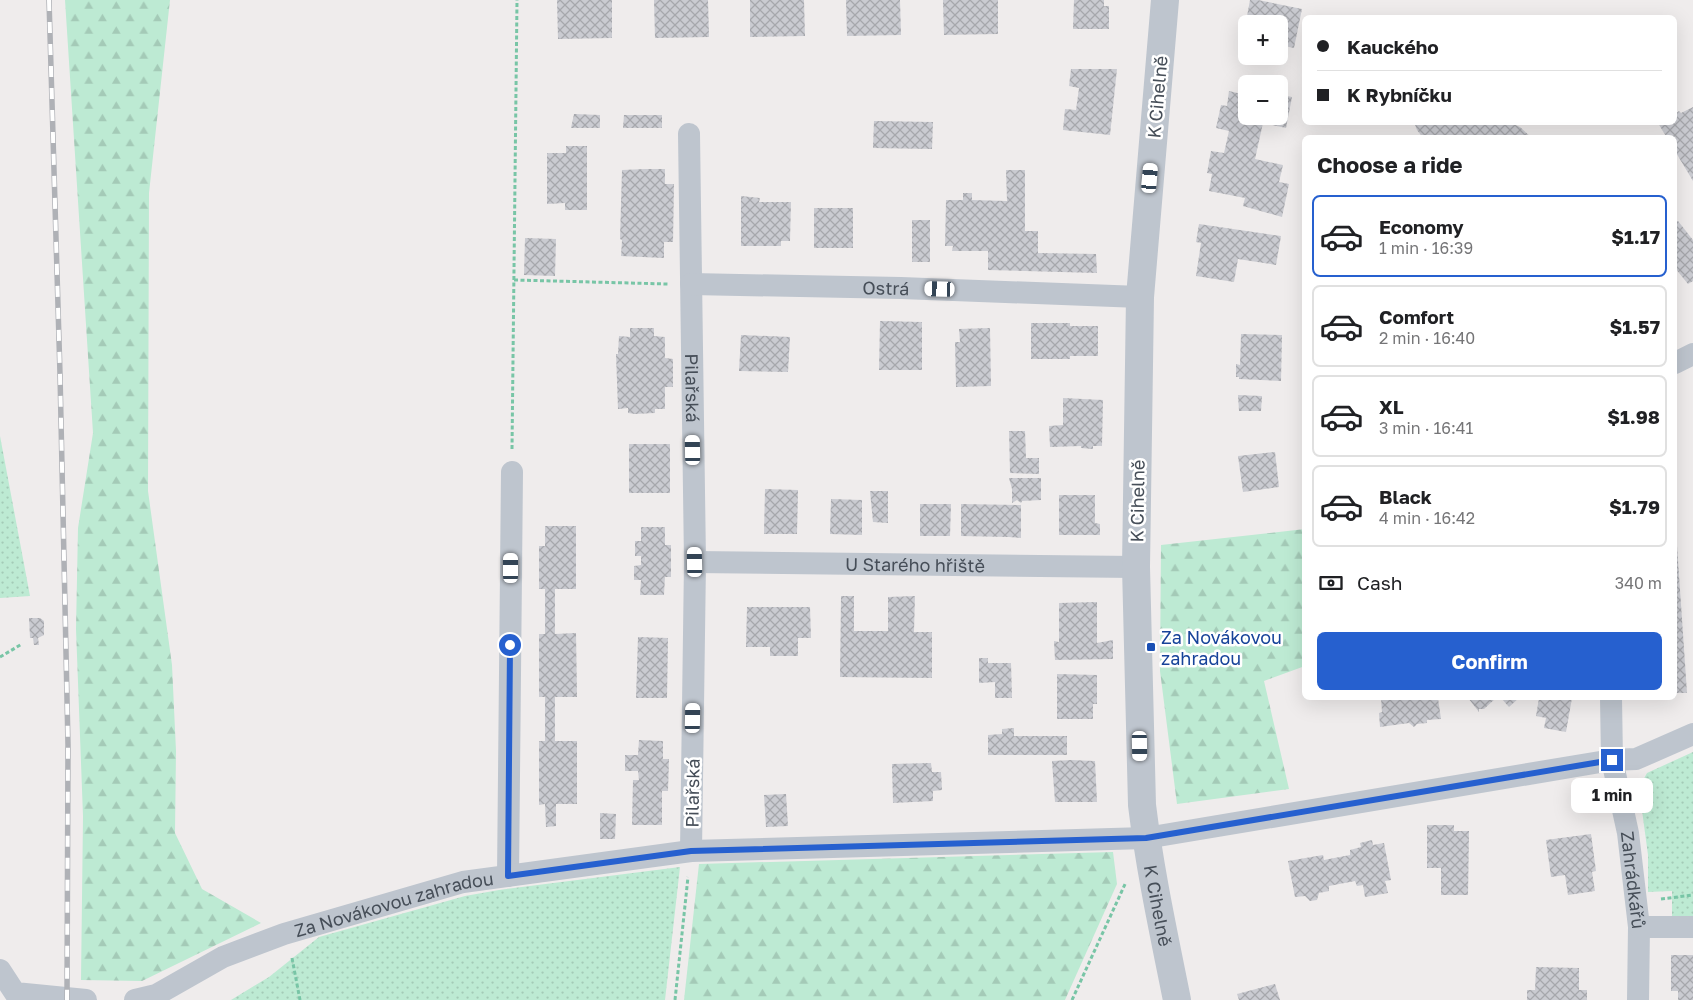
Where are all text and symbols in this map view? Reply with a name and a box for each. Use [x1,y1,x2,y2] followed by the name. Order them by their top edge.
[1238,15,1288,125] map controls
[1238,15,1288,65] button: +
[1347,35,1439,58] text: Kauckého
[1142,55,1172,139] street label: K Cihelně
[1238,75,1288,125] button: −
[1347,83,1452,106] text: K Rybníčku
[1317,151,1463,178] text: Choose a ride
[1141,162,1158,194] car
[1319,214,1364,259] icon: car
[1379,215,1464,238] text: Economy
[1611,225,1660,248] text: $1.17
[1379,238,1473,258] text: 1 min · 16:39
[862,276,910,299] street label: Ostrá
[924,281,955,297] car
[1319,304,1364,349] icon: car
[1379,305,1454,328] text: Comfort
[1609,315,1660,338] text: $1.57
[1379,328,1475,348] text: 2 min · 16:40
[681,353,704,423] street label: Pilařská
[1319,394,1364,439] icon: car
[1379,395,1404,418] text: XL
[1607,405,1660,428] text: $1.98
[1379,418,1473,438] text: 3 min · 16:41
[685,435,700,465] car
[1125,459,1149,543] street label: K Cihelně
[1319,484,1364,529] icon: car
[1379,485,1432,508] text: Black
[1609,495,1660,518] text: $1.79
[1379,508,1475,528] text: 4 min · 16:42
[687,547,702,577] car
[503,553,518,583] car
[845,553,985,576] street label: U Starého hřiště
[1317,569,1345,597] icon: cash
[1357,571,1402,594] text: Cash
[1615,573,1662,593] text: 340 m
[1161,626,1282,669] place label: Za Novákovou zahradou
[1317,632,1662,690] button: Confirm
[499,634,521,656] route start
[1145,641,1157,653] marker: Za Novákovou zahradou
[685,703,700,733] car
[1132,731,1147,761] car
[1601,749,1623,771] route end
[680,758,704,828] street label: Pilařská
[1571,778,1653,812] callout: 1 min
[1592,785,1632,805] text: 1 min
[1617,830,1650,930] street label: Zahrádkářů
[1140,863,1177,948] street label: K Cihelně
[292,867,495,941] street label: Za Novákovou zahradou

